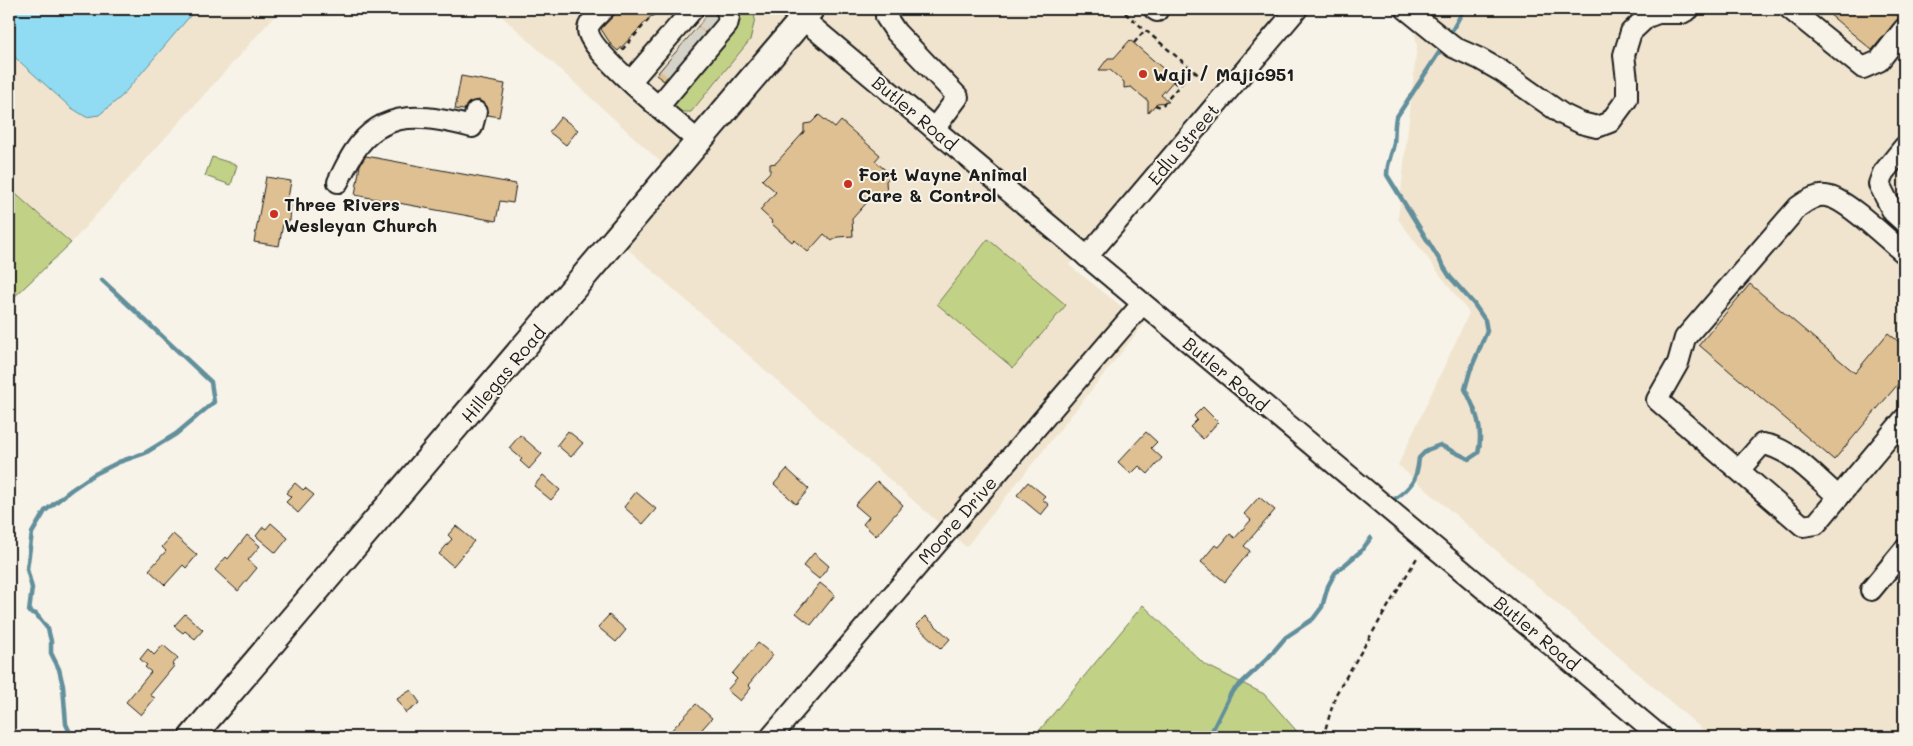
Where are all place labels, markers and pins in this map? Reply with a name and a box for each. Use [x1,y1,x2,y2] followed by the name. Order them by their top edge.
[1153,62,1294,86] place label: Waji / Majic951
[1137,68,1149,80] marker: Waji / Majic951
[858,162,1027,207] place label: Fort Wayne Animal Care & Control
[842,178,854,190] marker: Fort Wayne Animal Care & Control
[284,192,437,237] place label: Three Rivers Wesleyan Church
[268,208,280,220] marker: Three Rivers Wesleyan Church

